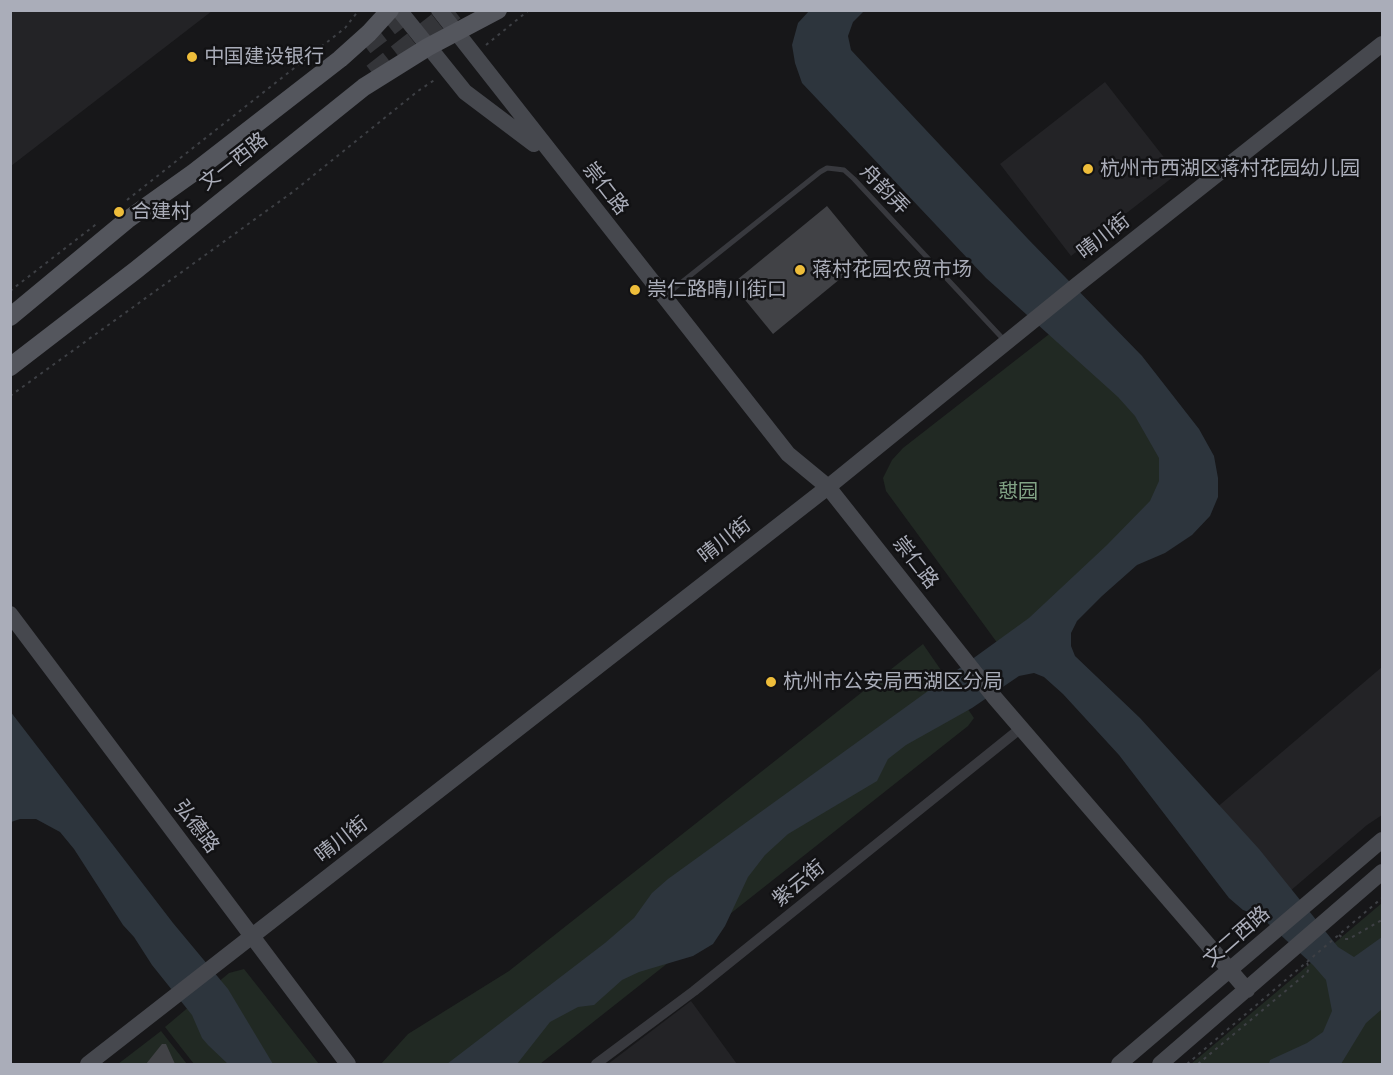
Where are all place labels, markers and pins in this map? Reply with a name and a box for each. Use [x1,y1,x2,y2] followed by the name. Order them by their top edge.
[204,45,324,69] place label: 中国建设银行
[185,50,199,64] marker: 中国建设银行
[1100,157,1360,181] place label: 杭州市西湖区蒋村花园幼儿园
[1081,162,1095,176] marker: 杭州市西湖区蒋村花园幼儿园
[131,200,191,224] place label: 合建村
[112,205,126,219] marker: 合建村
[812,258,972,282] place label: 蒋村花园农贸市场
[793,263,807,277] marker: 蒋村花园农贸市场
[647,278,787,302] place label: 崇仁路晴川街口
[628,283,642,297] marker: 崇仁路晴川街口
[783,670,1003,694] place label: 杭州市公安局西湖区分局
[764,675,778,689] marker: 杭州市公安局西湖区分局

